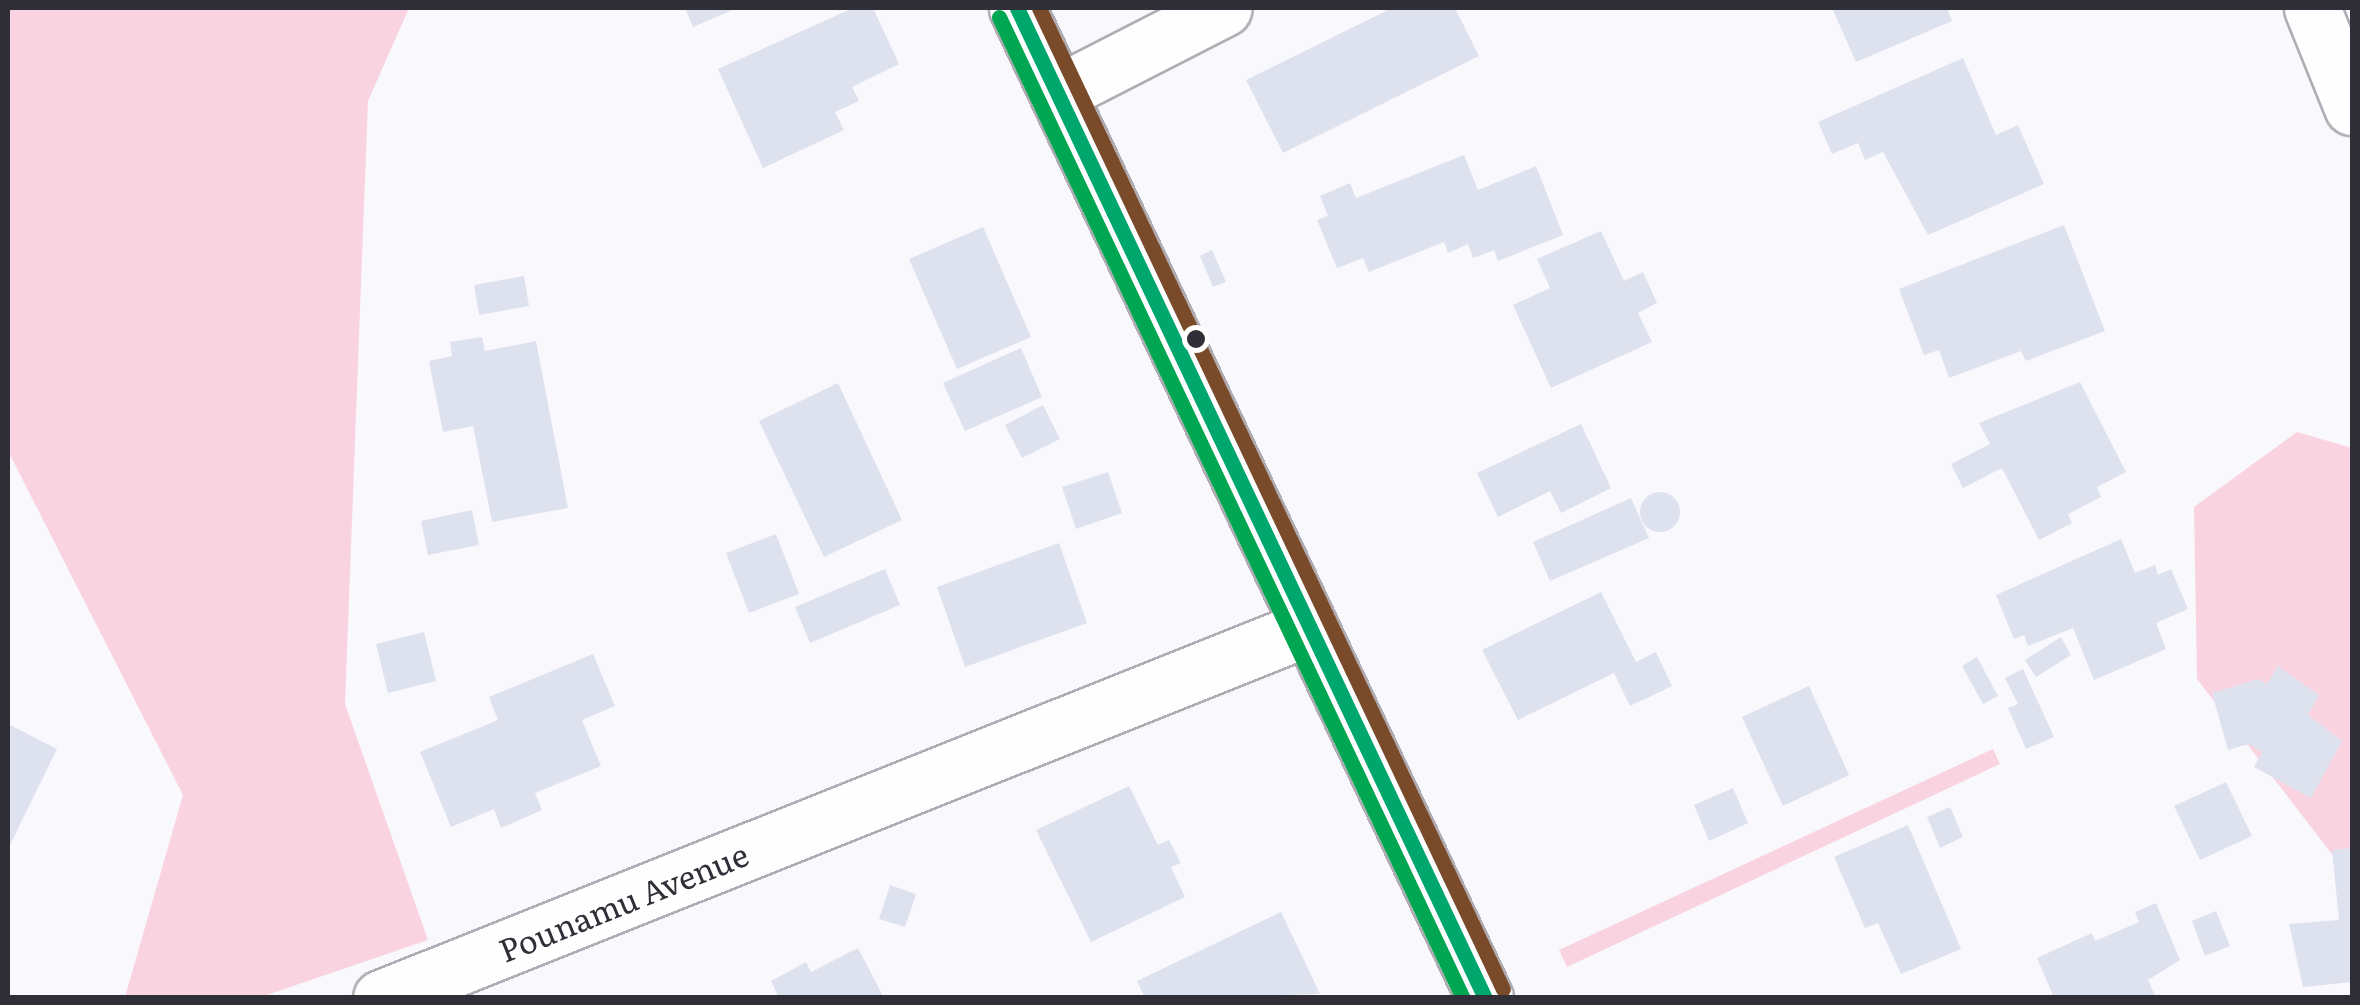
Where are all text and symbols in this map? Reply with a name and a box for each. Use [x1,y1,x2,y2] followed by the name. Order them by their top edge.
[1186,329,1206,349] unlabelled marker
[493,833,753,969] street label: Pounamu Avenue

